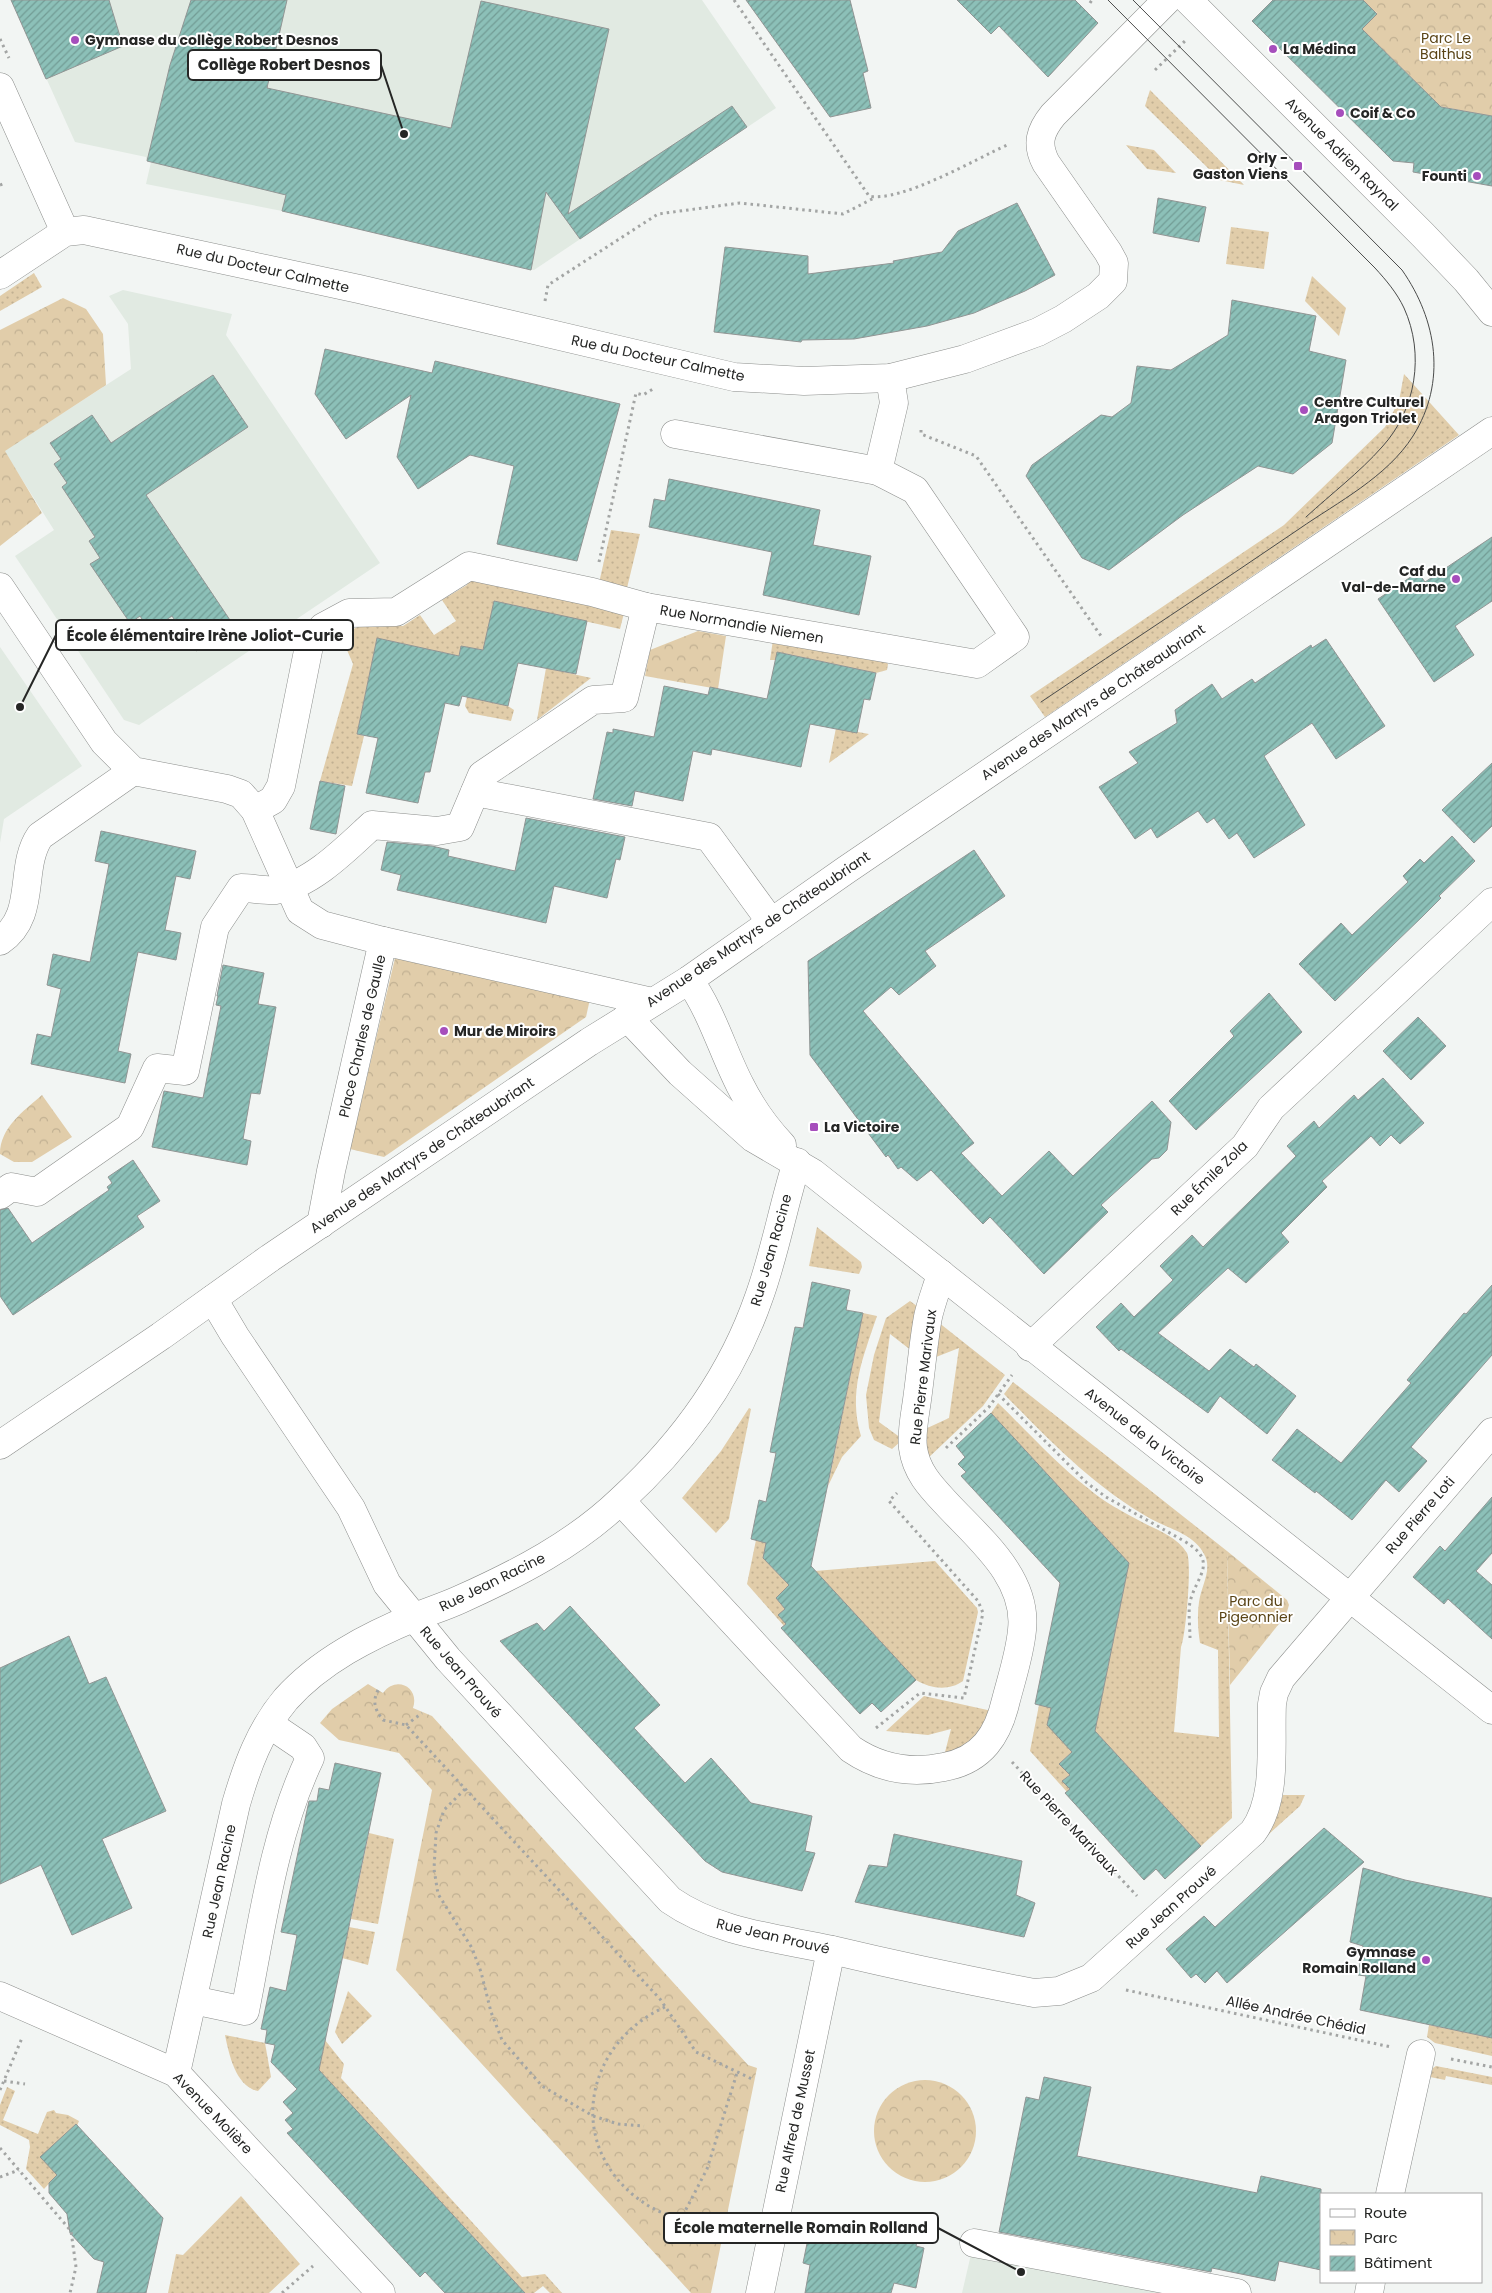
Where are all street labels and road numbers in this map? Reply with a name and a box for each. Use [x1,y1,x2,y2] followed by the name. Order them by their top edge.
[1281,93,1403,215] street label: Avenue Adrien Raynal
[175,238,352,298] street label: Rue du Docteur Calmette
[569,330,747,386] street label: Rue du Docteur Calmette
[658,600,826,648] street label: Rue Normandie Niemen
[977,619,1209,785] street label: Avenue des Martyrs de Châteaubriant
[642,846,874,1012] street label: Avenue des Martyrs de Châteaubriant
[334,952,391,1119] street label: Place Charles de Gaulle
[306,1072,538,1238] street label: Avenue des Martyrs de Châteaubriant
[1166,1136,1252,1220] street label: Rue Émile Zola
[745,1191,797,1308] street label: Rue Jean Racine
[905,1308,941,1446] street label: Rue Pierre Marivaux
[1081,1383,1210,1490] street label: Avenue de la Victoire
[1381,1472,1459,1558] street label: Rue Pierre Loti
[436,1548,549,1616] street label: Rue Jean Racine
[415,1622,507,1723] street label: Rue Jean Prouvé
[1015,1766,1123,1880] street label: Rue Pierre Marivaux
[197,1822,241,1940] street label: Rue Jean Racine
[1121,1861,1221,1953] street label: Rue Jean Prouvé
[714,1913,832,1959] street label: Rue Jean Prouvé
[1224,1990,1368,2040] street label: Allée Andrée Chédid
[770,2048,820,2194] street label: Rue Alfred de Musset
[169,2068,258,2159] street label: Avenue Molière

